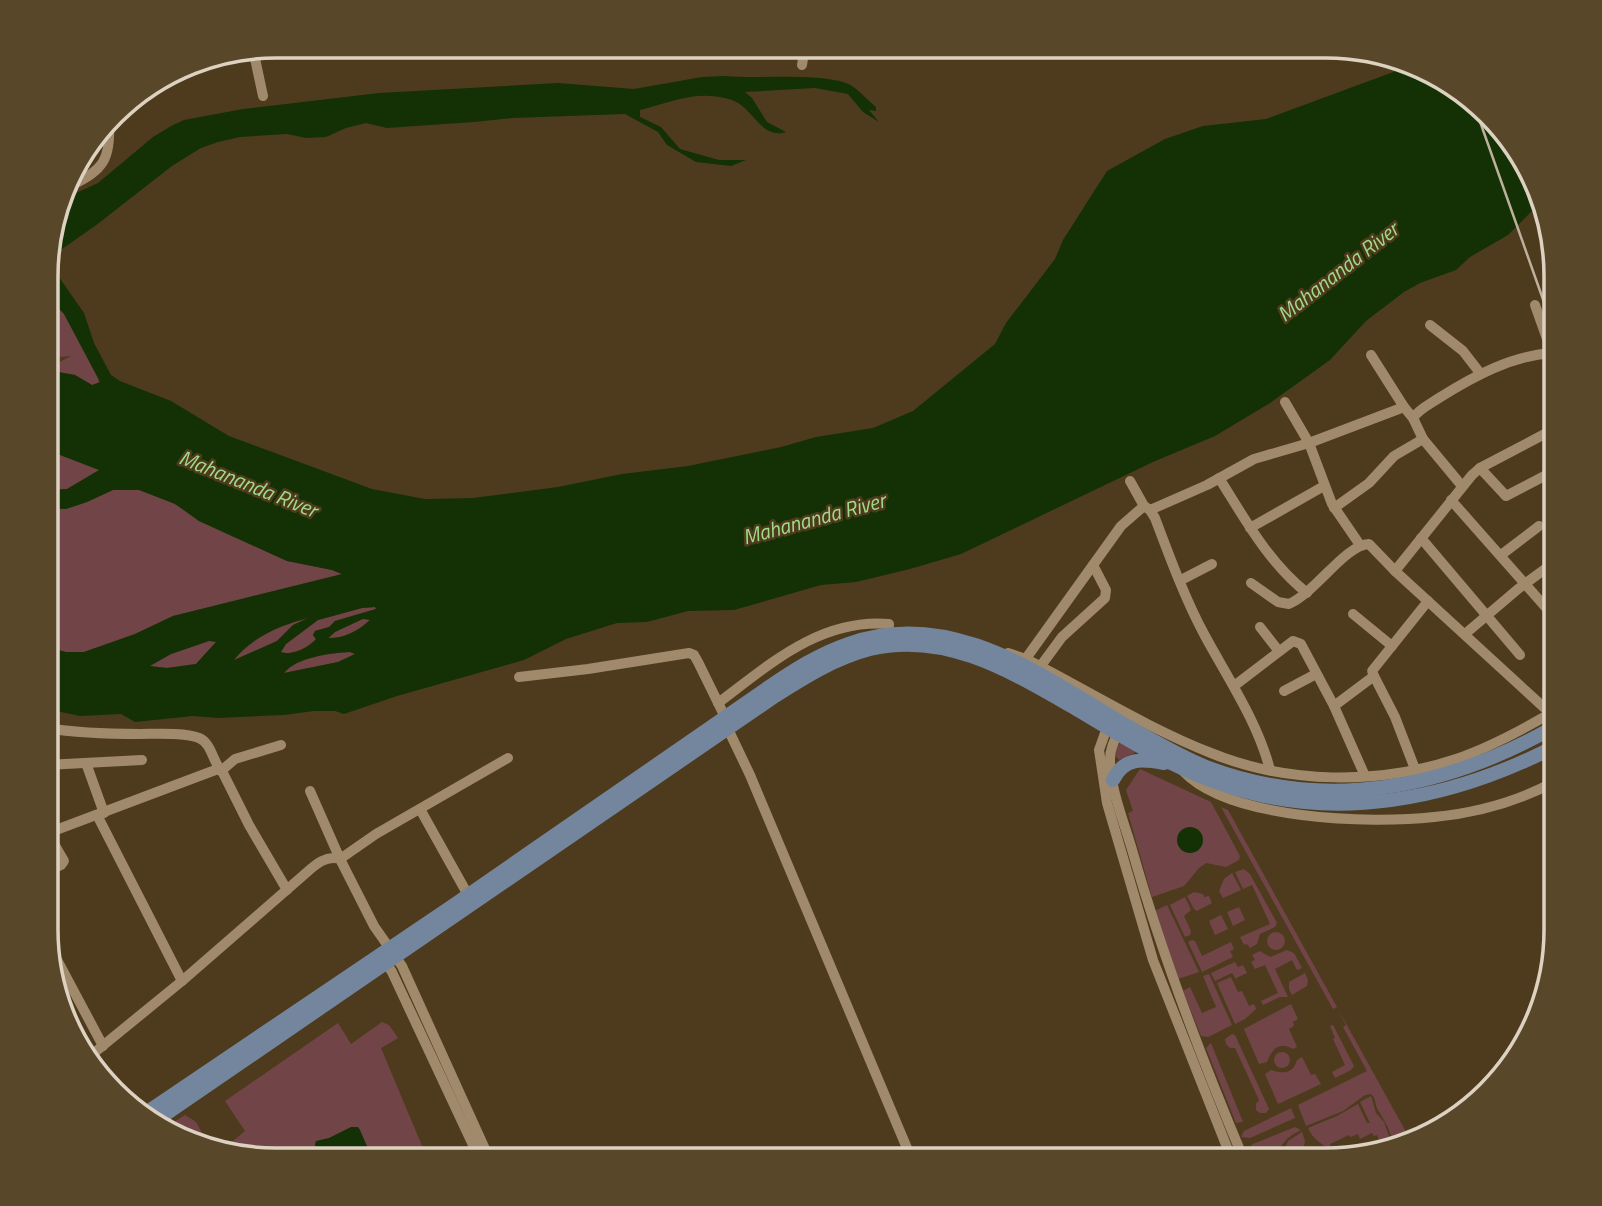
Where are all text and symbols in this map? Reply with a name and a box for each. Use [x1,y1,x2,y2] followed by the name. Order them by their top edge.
[1270,212,1407,329] water label: Mahananda River
[174,441,325,526] water label: Mahananda River
[739,483,891,552] water label: Mahananda River

